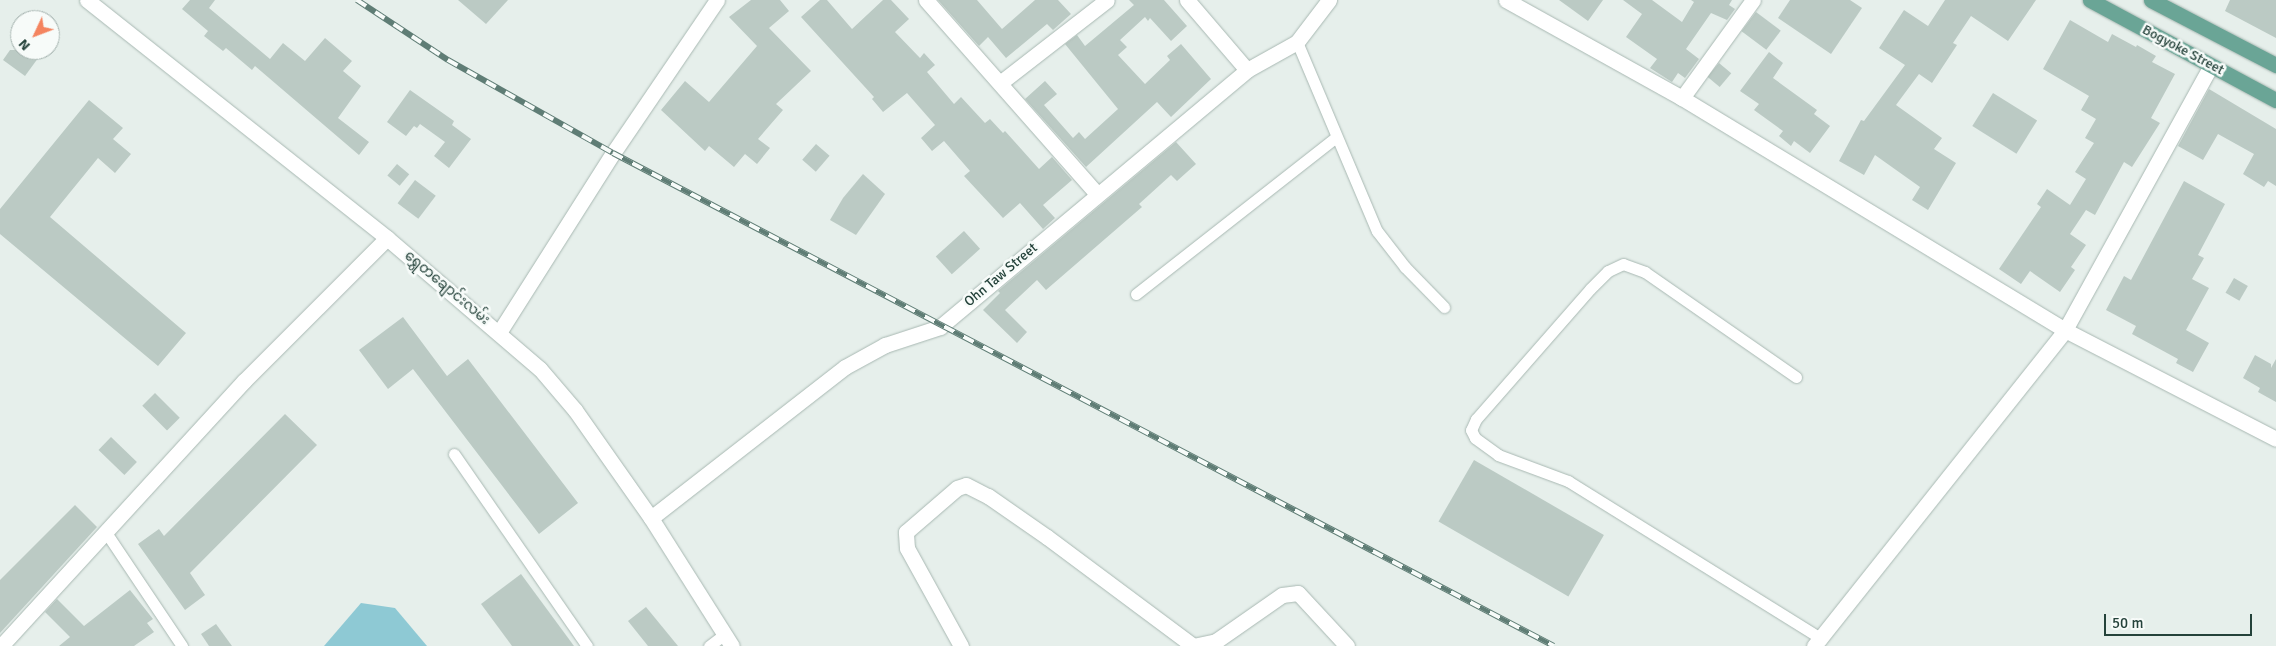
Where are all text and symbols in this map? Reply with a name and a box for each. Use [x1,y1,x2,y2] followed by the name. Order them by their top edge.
[10,10,60,60] north arrow
[2139,21,2227,79] street label: Bogyoke Street
[15,36,34,54] text: N
[961,240,1041,310] street label: Ohn Taw Street
[401,247,493,329] street label: ရွှေတချောင်းလမ်း
[2106,604,2254,636] scale bar
[2112,614,2143,632] text: 50 m

